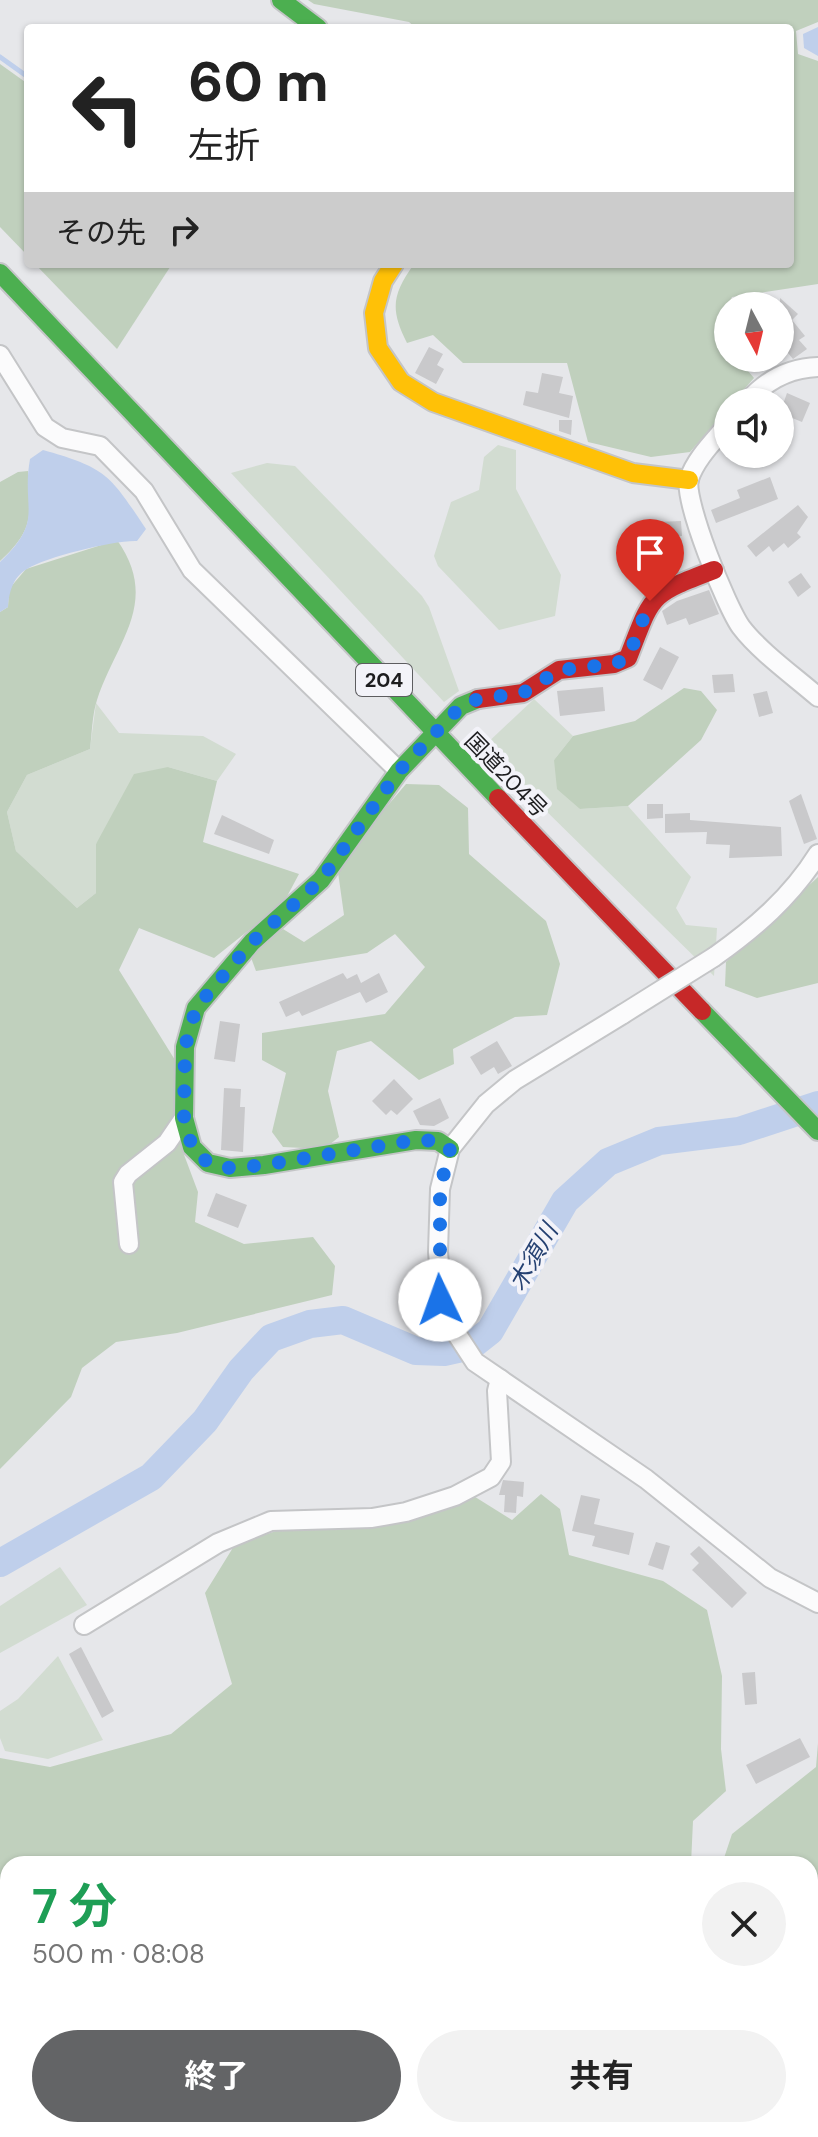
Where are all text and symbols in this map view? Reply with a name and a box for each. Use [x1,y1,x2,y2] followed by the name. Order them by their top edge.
[188,45,329,118] text: 60 m
[56,56,160,160] icon: left
[188,122,260,169] text: 左折
[162,208,206,252] icon: right
[56,213,146,252] text: その先
[714,292,794,372] north arrow
[714,292,794,468] map controls
[714,388,794,468] button: sound
[616,519,684,601] pin
[628,531,672,575] icon: arrive
[356,664,412,696] road number: 204
[458,726,554,824] street label: 国道204号
[502,1215,566,1296] water label: 木須川
[398,1258,482,1342] position arrow
[32,1875,117,1938] text: 7 分
[702,1882,786,1966] button: close
[32,1937,205,1971] text: 500 m · 08:08
[32,2030,401,2122] button: 終了
[417,2030,786,2122] button: 共有

